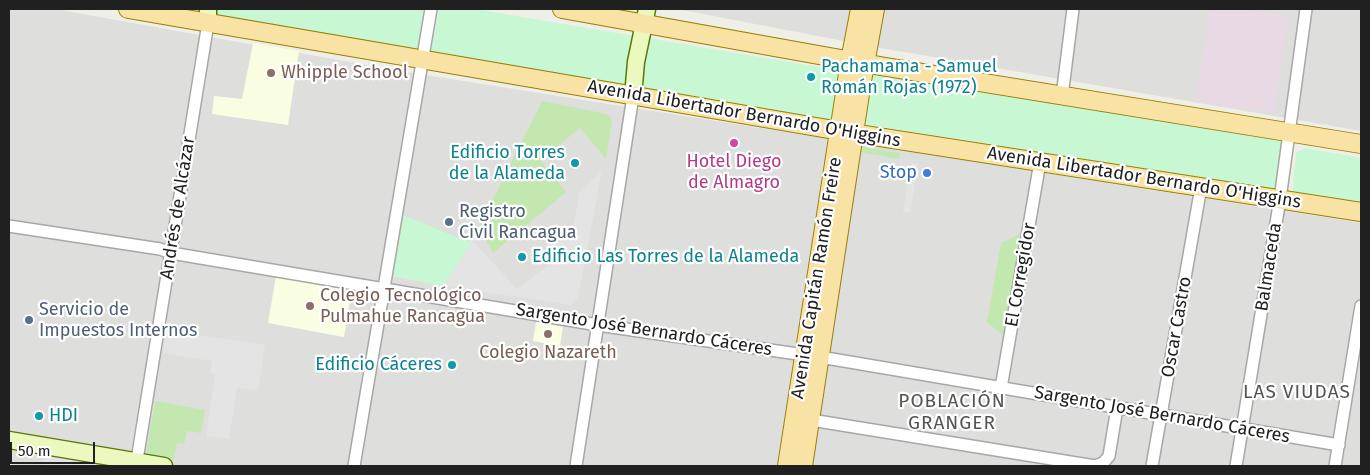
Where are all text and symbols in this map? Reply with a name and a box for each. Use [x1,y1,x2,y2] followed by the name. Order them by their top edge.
[821,56,997,98] place label: Pachamama - Samuel Román Rojas (1972)
[281,62,408,84] place label: Whipple School
[265,67,277,79] marker: Whipple School
[805,71,817,83] marker: Pachamama - Samuel Román Rojas (1972)
[586,76,902,152] street label: Avenida Libertador Bernardo O'Higgins
[156,135,200,281] street label: Andrés de Alcázar
[728,137,740,149] marker: Hotel Diego de Almagro
[449,142,565,184] place label: Edificio Torres de la Alameda
[986,143,1302,213] street label: Avenida Libertador Bernardo O'Higgins
[687,151,781,193] place label: Hotel Diego de Almagro
[787,156,847,400] street label: Avenida Capitán Ramón Freire
[569,157,581,169] marker: Edificio Torres de la Alameda
[880,162,917,184] place label: Stop
[921,167,933,179] marker: Stop
[459,201,577,243] place label: Registro Civil Rancagua
[443,216,455,228] marker: Registro Civil Rancagua
[1001,221,1041,329] street label: El Corregidor
[1251,221,1287,313] street label: Balmaceda
[532,246,799,268] place label: Edificio Las Torres de la Alameda
[516,251,528,263] marker: Edificio Las Torres de la Alameda
[1157,275,1197,379] street label: Oscar Castro
[320,285,485,328] place label: Colegio Tecnológico Pulmahue Rancagua
[39,299,197,342] place label: Servicio de Impuestos Internos
[514,299,774,361] street label: Sargento José Bernardo Cáceres
[304,300,316,312] marker: Colegio Tecnológico Pulmahue Rancagua
[23,314,35,326] marker: Servicio de Impuestos Internos
[542,328,554,340] marker: Colegio Nazareth
[479,342,617,364] place label: Colegio Nazareth
[315,354,442,376] place label: Edificio Cáceres
[446,359,458,371] marker: Edificio Cáceres
[1033,382,1291,448] street label: Sargento José Bernardo Cáceres
[1242,382,1352,404] district label: LAS VIUDAS
[897,391,1007,435] district label: POBLACIÓN GRANGER
[49,405,78,427] place label: HDI
[33,410,45,422] marker: HDI
[12,432,98,464] scale bar
[18,442,51,460] text: 50 m

